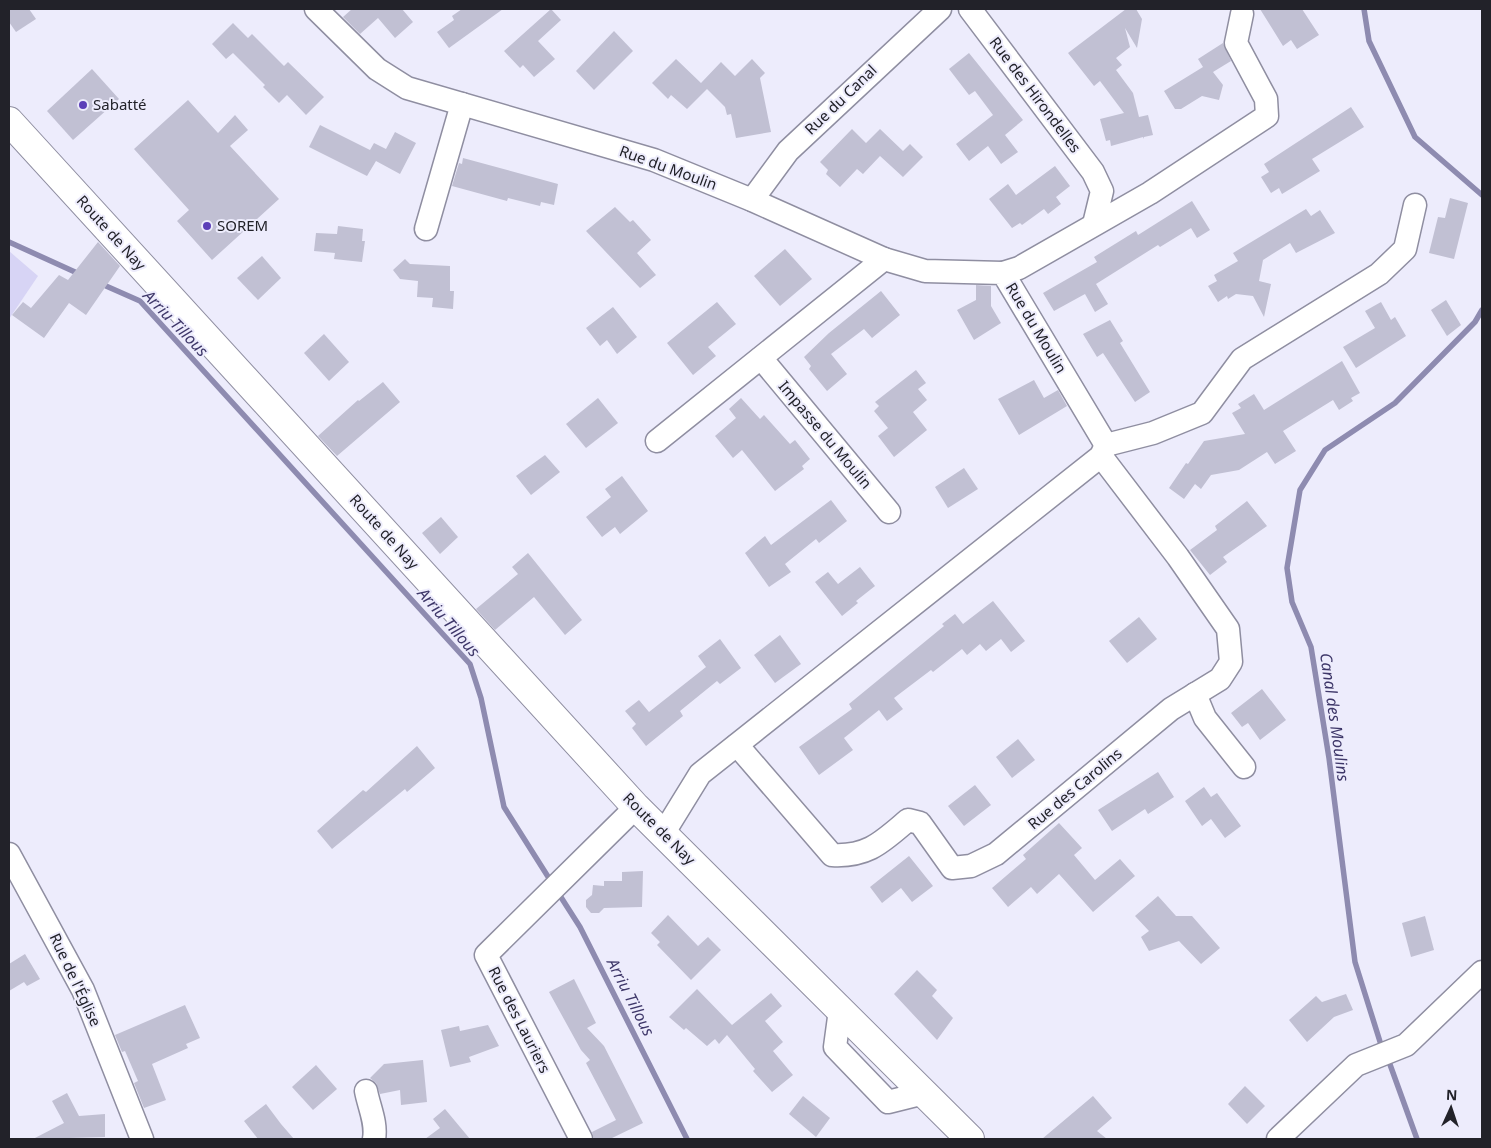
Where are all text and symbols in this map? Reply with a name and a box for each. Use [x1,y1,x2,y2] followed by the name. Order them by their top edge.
[986,32,1086,156] street label: Rue des Hirondelles
[800,60,881,139] street label: Rue du Canal
[93,94,147,114] place label: Sabatté
[77,99,89,111] marker: Sabatté
[617,140,720,194] street label: Rue du Moulin
[73,191,151,274] street label: Route de Nay
[217,215,268,235] place label: SOREM
[201,220,213,232] marker: SOREM
[1002,278,1072,376] street label: Rue du Moulin
[138,284,213,361] water label: Arriu Tillous
[775,376,877,492] street label: Impasse du Moulin
[346,490,424,573] street label: Route de Nay
[412,582,485,661] water label: Arriu Tillous
[1315,651,1355,783] water label: Canal des Moulins
[1023,743,1126,833] street label: Rue des Carolins
[619,788,700,869] street label: Route de Nay
[46,930,106,1029] street label: Rue de l'Église
[601,953,660,1040] water label: Arriu Tillous
[484,963,555,1076] street label: Rue des Lauriers
[1426,1083,1476,1133] north arrow
[1446,1085,1458,1104] text: N

